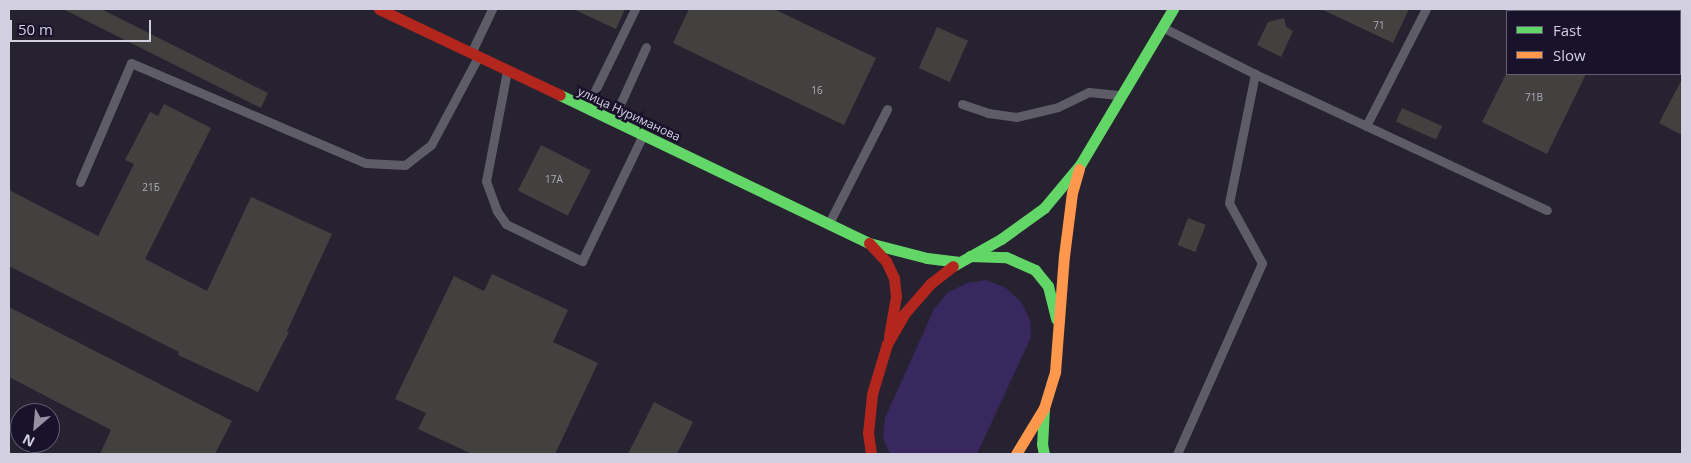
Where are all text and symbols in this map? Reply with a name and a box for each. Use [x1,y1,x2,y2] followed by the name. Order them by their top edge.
[12,10,154,42] scale bar
[1506,10,1681,75] legend
[18,19,53,39] text: 50 m
[1373,20,1385,32] house number: 71
[1553,20,1582,40] text: Fast
[1553,45,1586,65] text: Slow
[575,84,683,144] street label: улица Нуриманова
[811,85,823,97] house number: 16
[1525,92,1543,104] house number: 71В
[545,174,563,186] house number: 17А
[142,182,160,194] house number: 21Б
[10,403,60,453] north arrow
[19,430,38,452] text: N

